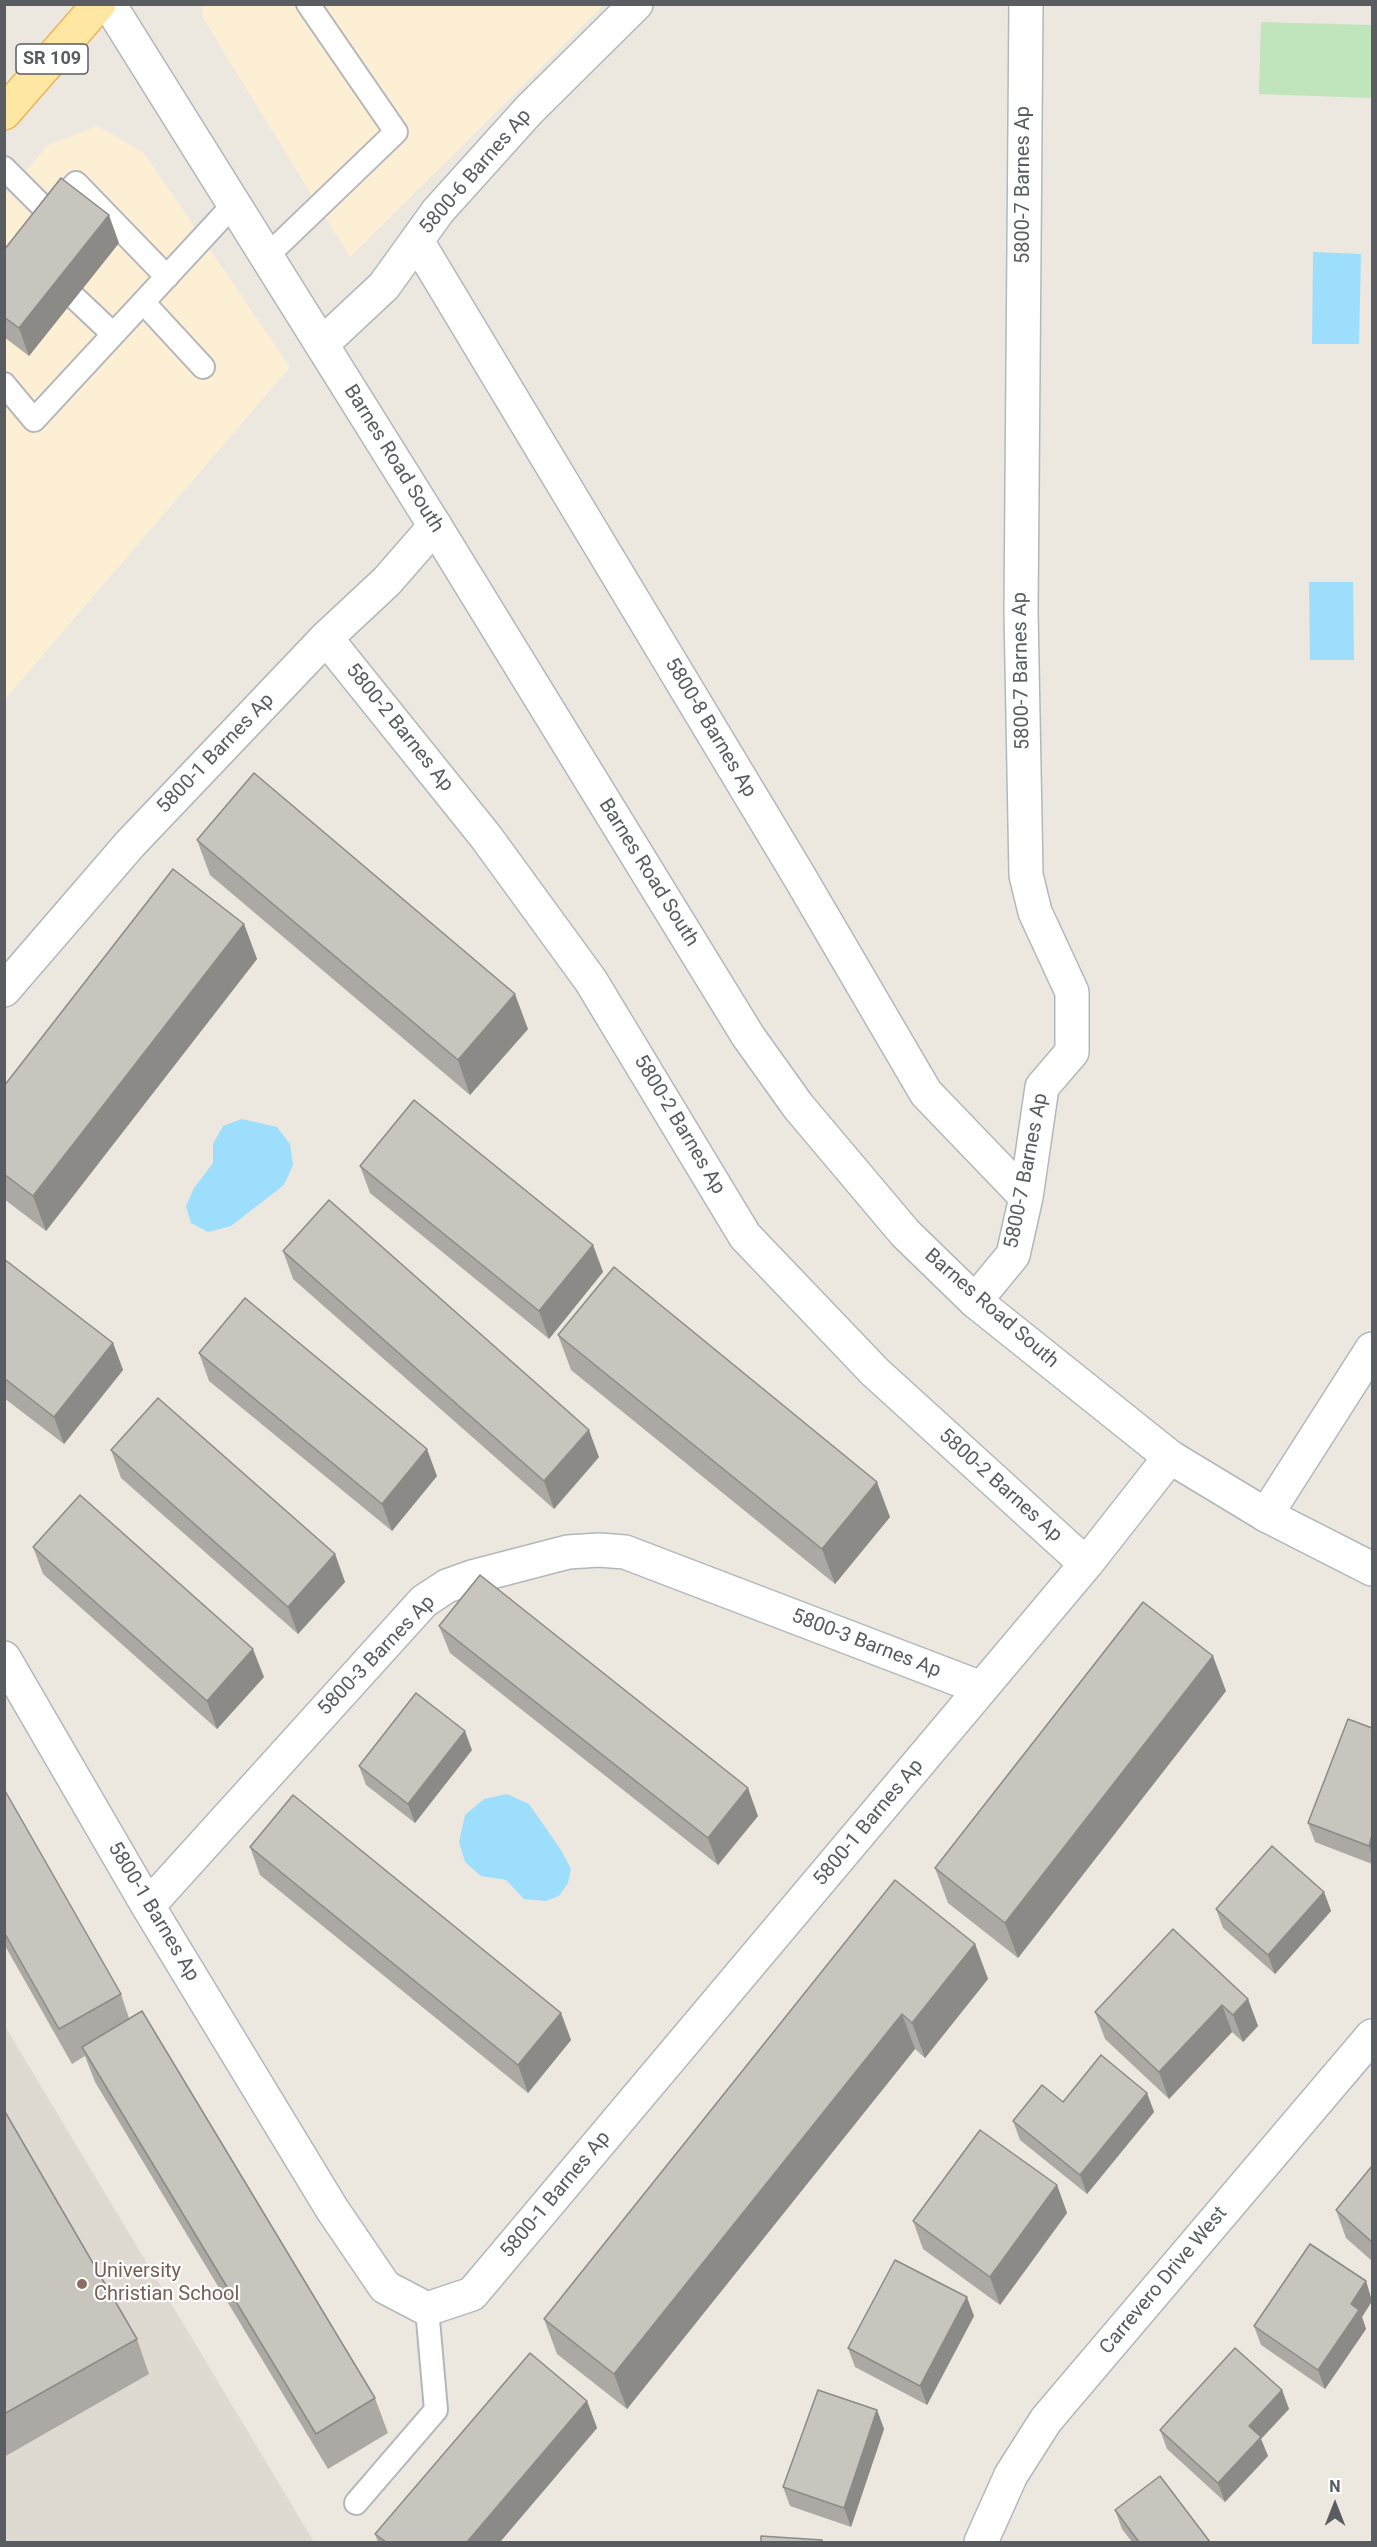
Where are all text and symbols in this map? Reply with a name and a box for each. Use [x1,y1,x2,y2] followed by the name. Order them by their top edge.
[16,44,88,74] road number: SR 109
[415,104,537,240] street label: 5800-6 Barnes Ap
[1012,106,1036,264] street label: 5800-7 Barnes Ap
[338,381,448,537] street label: Barnes Road South
[1009,592,1035,750] street label: 5800-7 Barnes Ap
[659,654,761,802] street label: 5800-8 Barnes Ap
[340,659,458,797] street label: 5800-2 Barnes Ap
[152,689,280,819] street label: 5800-1 Barnes Ap
[593,795,703,951] street label: Barnes Road South
[628,1051,730,1199] street label: 5800-2 Barnes Ap
[1000,1091,1054,1251] street label: 5800-7 Barnes Ap
[919,1244,1063,1374] street label: Barnes Road South
[933,1424,1067,1548] street label: 5800-2 Barnes Ap
[313,1591,441,1721] street label: 5800-3 Barnes Ap
[788,1604,944,1684] street label: 5800-3 Barnes Ap
[809,1755,929,1891] street label: 5800-1 Barnes Ap
[102,1838,204,1986] street label: 5800-1 Barnes Ap
[496,2127,616,2263] street label: 5800-1 Barnes Ap
[1095,2202,1233,2360] street label: Carrevero Drive West
[94,2260,239,2307] place label: University Christian School
[75,2277,89,2291] marker: University Christian School
[1305,2475,1365,2535] north arrow
[1329,2477,1341,2496] text: N

